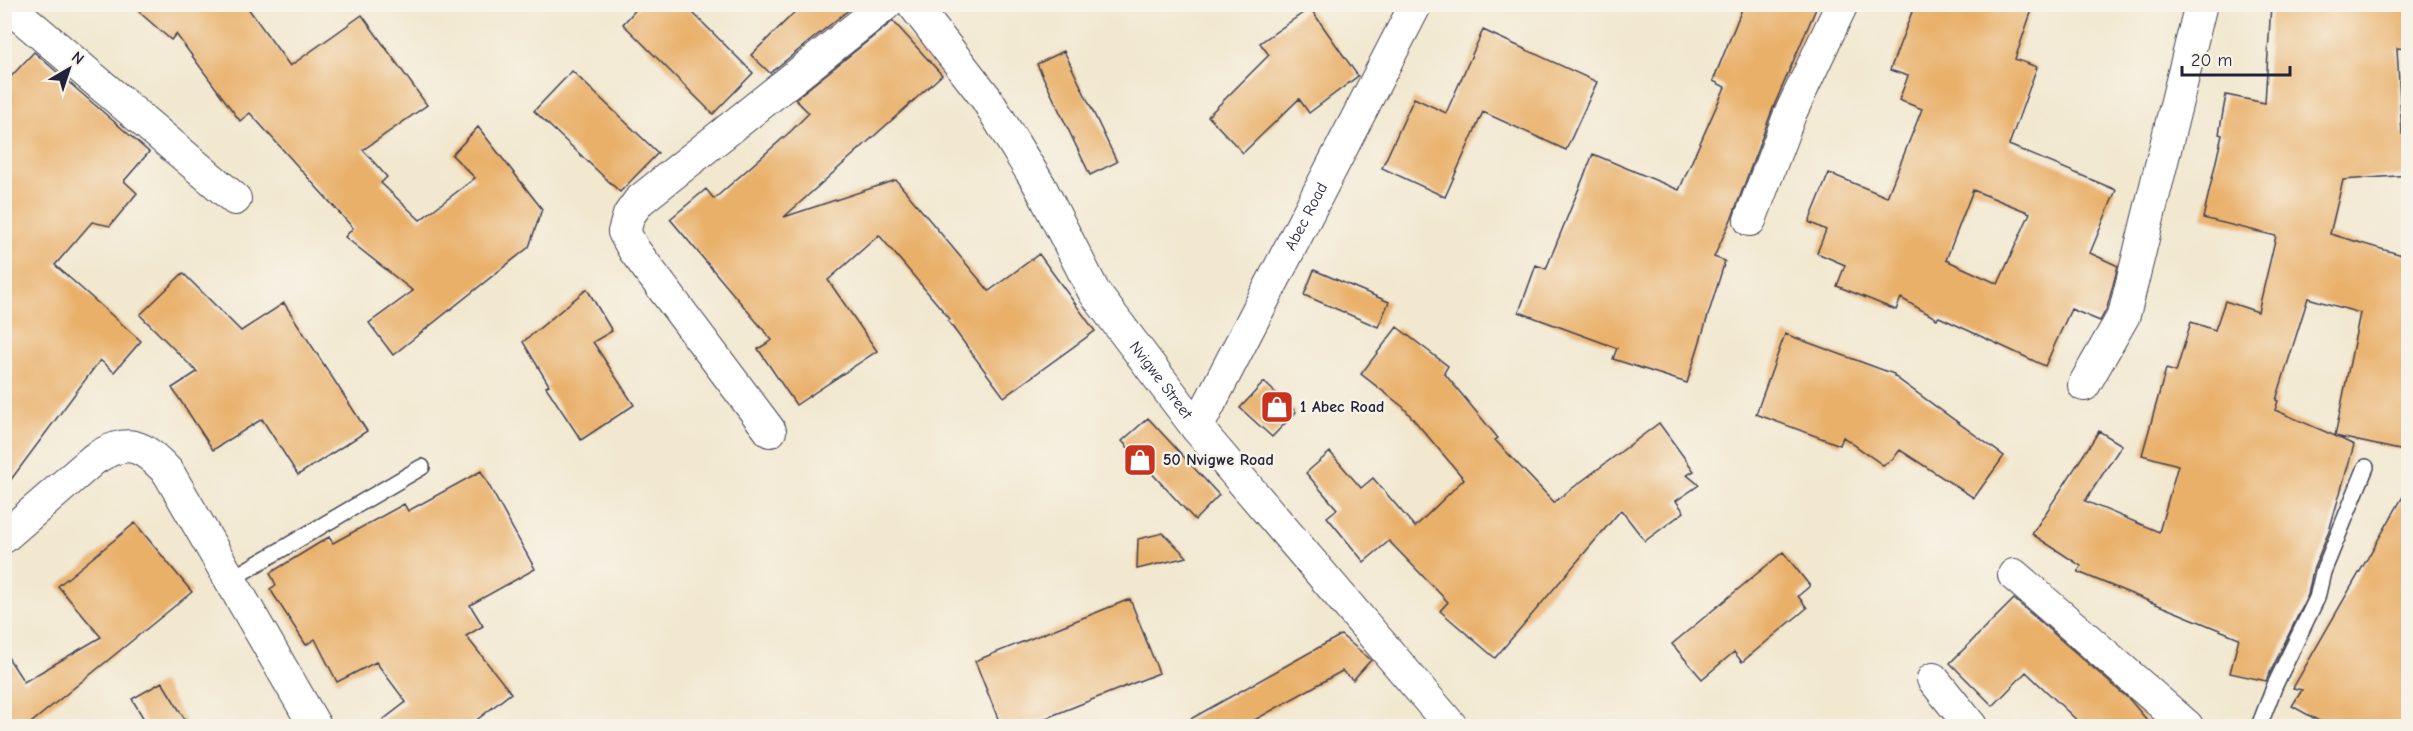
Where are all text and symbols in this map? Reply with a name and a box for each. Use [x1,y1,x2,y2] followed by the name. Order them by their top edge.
[39,39,99,99] north arrow
[2182,39,2290,77] scale bar
[68,48,88,68] text: N
[2191,50,2232,71] text: 20 m
[1281,180,1331,253] street label: Abec Road
[1126,338,1196,423] street label: Nvigwe Street
[1259,389,1295,425] shop icon: 1 Abec Road
[1300,398,1384,416] place label: 1 Abec Road
[1122,442,1158,478] shop icon: 50 Nvigwe Road
[1163,451,1274,469] place label: 50 Nvigwe Road

